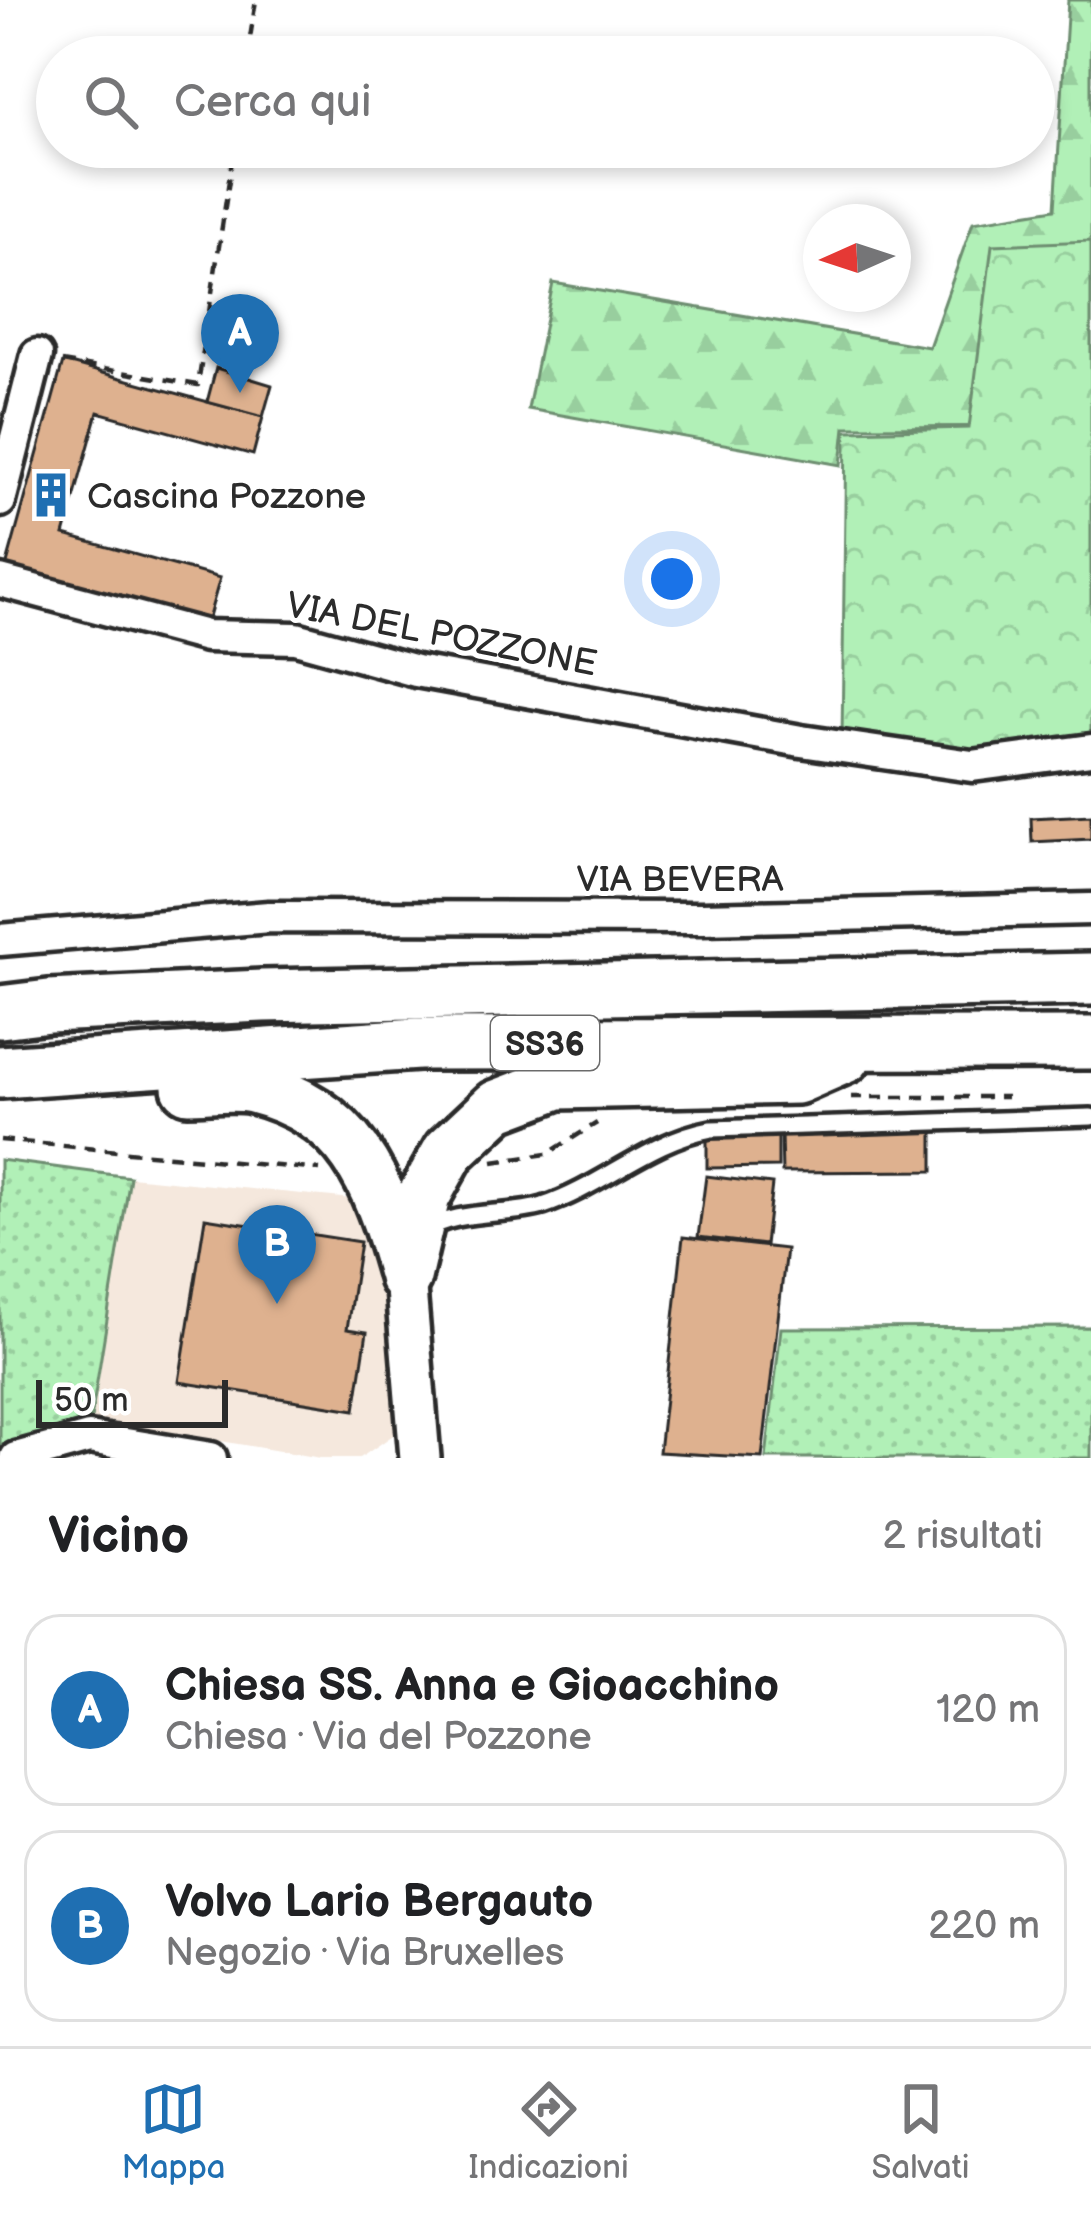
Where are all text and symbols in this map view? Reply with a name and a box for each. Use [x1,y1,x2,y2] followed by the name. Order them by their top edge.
[36,36,1055,168] search box
[78,69,144,135] icon: search
[174,75,371,130] text: Cerca qui
[803,204,911,312] north arrow
[201,294,279,393] pin: A
[26,470,76,520] building icon: Cascina Pozzone
[87,476,366,519] place label: Cascina Pozzone
[642,549,702,609] your location
[283,584,600,687] street label: VIA DEL POZZONE
[576,859,784,902] street label: VIA BEVERA
[491,1016,599,1070] road number: SS36
[238,1205,316,1304] pin: B
[36,1374,228,1427] scale bar
[54,1381,129,1421] text: 50 m
[48,1506,189,1567] text: Vicino
[883,1513,1043,1560] text: 2 risultati
[165,1659,779,1714] text: Chiesa SS. Anna e Gioacchino
[78,1687,102,1734] text: A
[936,1687,1040,1734] text: 120 m
[165,1714,592,1761] text: Chiesa · Via del Pozzone
[165,1875,593,1930] text: Volvo Lario Bergauto
[76,1903,104,1950] text: B
[928,1903,1040,1950] text: 220 m
[165,1930,564,1977] text: Negozio · Via Bruxelles
[121,2076,226,2188] tab: Mappa
[468,2076,629,2188] tab: Indicazioni
[872,2076,970,2188] tab: Salvati

